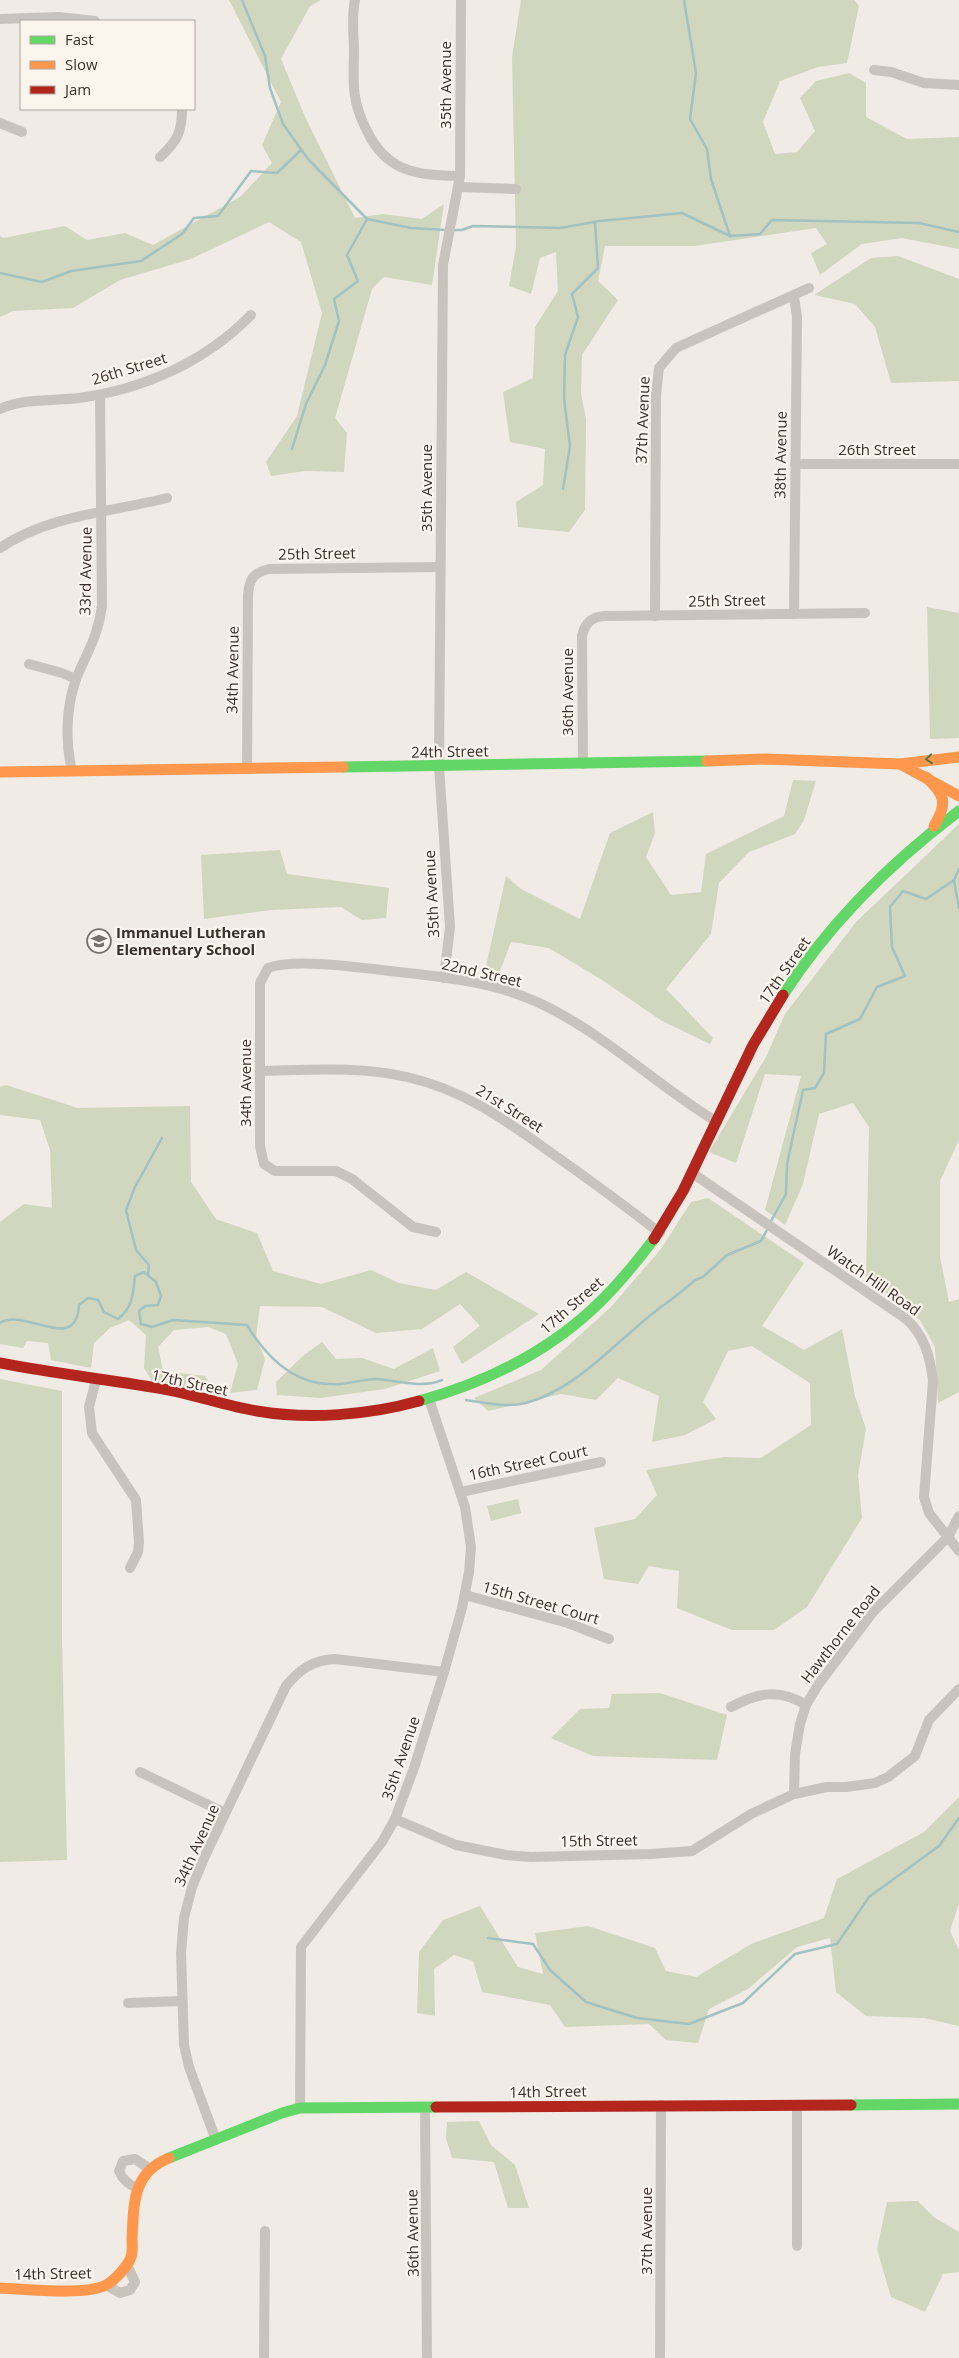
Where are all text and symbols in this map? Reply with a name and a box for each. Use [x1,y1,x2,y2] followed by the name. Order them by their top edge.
[20,20,195,110] legend
[65,29,94,49] text: Fast
[435,41,455,129] street label: 35th Avenue
[65,54,98,74] text: Slow
[63,79,91,99] text: Jam
[89,347,169,389] street label: 26th Street
[630,376,654,464] street label: 37th Avenue
[769,411,791,499] street label: 38th Avenue
[838,439,916,459] street label: 26th Street
[416,444,436,532] street label: 35th Avenue
[74,527,96,615] street label: 33rd Avenue
[278,542,356,564] street label: 25th Street
[688,589,766,611] street label: 25th Street
[221,626,243,714] street label: 34th Avenue
[557,648,577,736] street label: 36th Avenue
[411,740,489,762] street label: 24th Street
[925,754,933,765] one-way arrow
[419,850,443,938] street label: 35th Avenue
[116,922,266,959] place label: Immanuel Lutheran Elementary School
[86,928,112,954] school or university icon: Immanuel Lutheran Elementary School
[754,933,814,1007] street label: 17th Street
[440,953,524,991] street label: 22nd Street
[235,1039,255,1127] street label: 34th Avenue
[473,1080,547,1136] street label: 21st Street
[823,1240,925,1320] street label: Watch Hill Road
[535,1272,607,1338] street label: 17th Street
[150,1364,230,1400] street label: 17th Street
[467,1440,589,1484] street label: 16th Street Court
[480,1576,602,1628] street label: 15th Street Court
[796,1581,884,1687] street label: Hawthorne Road
[376,1713,424,1803] street label: 35th Avenue
[169,1801,223,1889] street label: 34th Avenue
[560,1829,638,1851] street label: 15th Street
[509,2080,587,2102] street label: 14th Street
[636,2187,656,2275] street label: 37th Avenue
[401,2189,423,2277] street label: 36th Avenue
[14,2262,92,2284] street label: 14th Street

